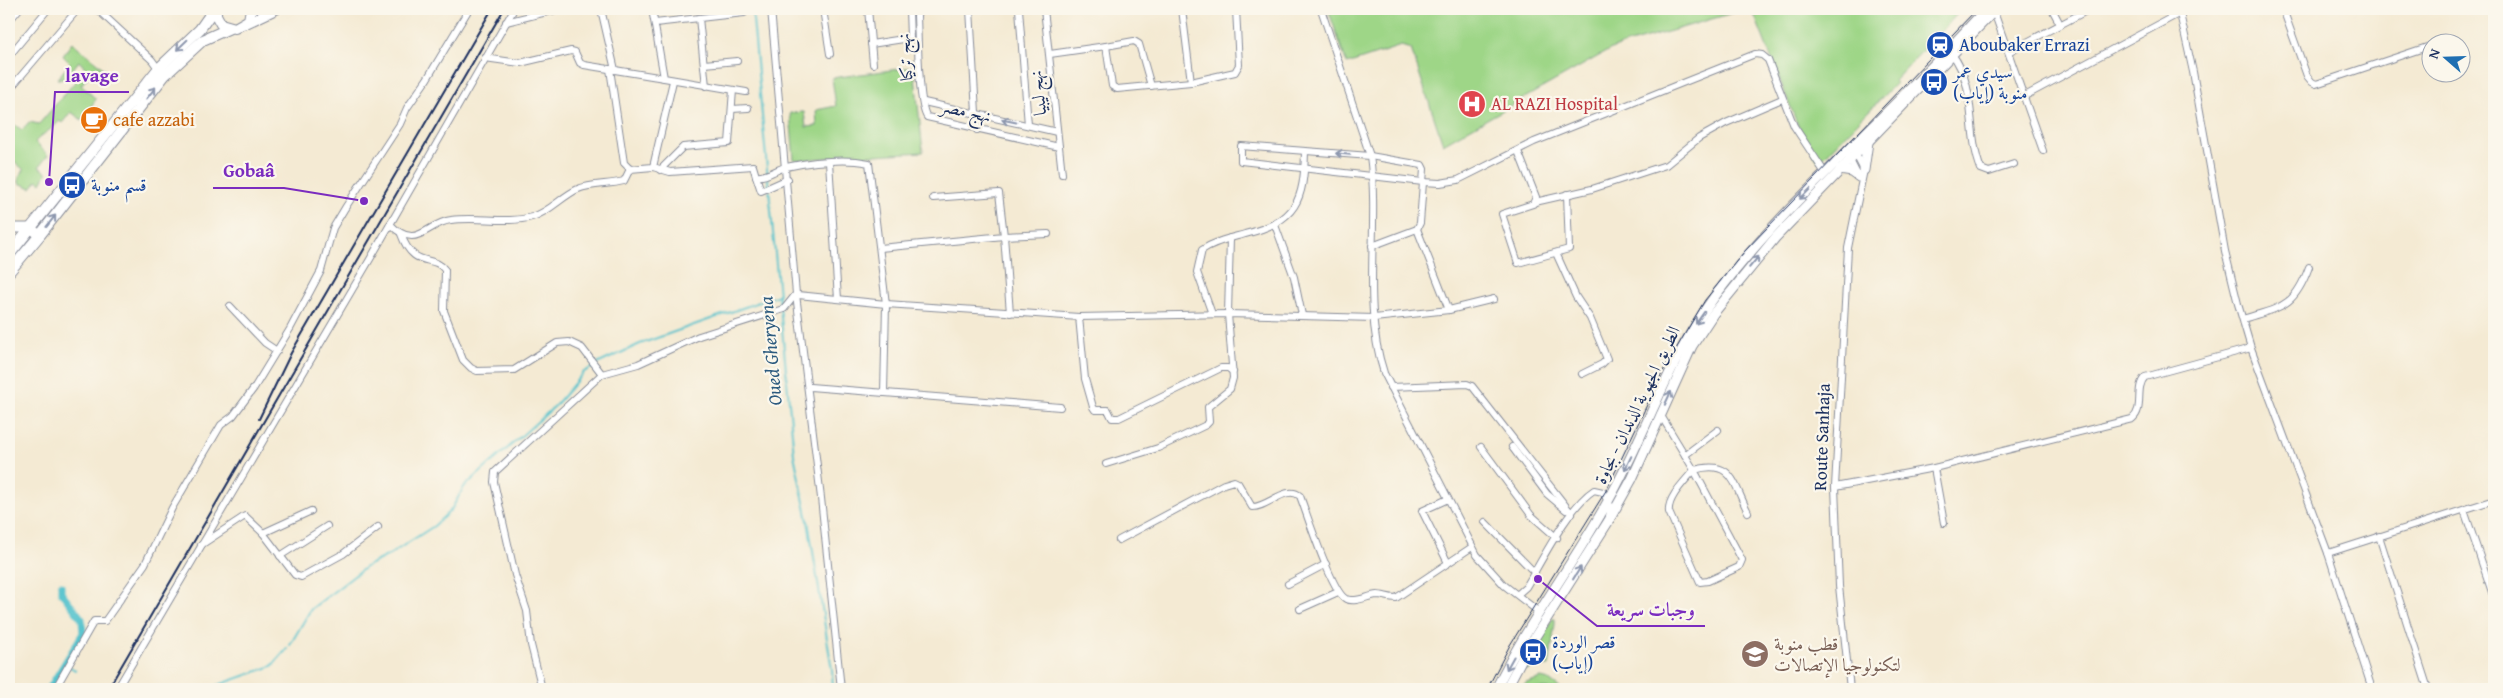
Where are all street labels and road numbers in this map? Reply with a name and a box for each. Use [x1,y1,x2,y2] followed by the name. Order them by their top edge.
[889,32,923,82] street label: نهج تركيا
[1022,69,1056,117] street label: نهج ليبيا
[936,91,994,132] street label: نهج مصر
[1586,321,1687,489] street label: الطريق الجهوية الدندان - بجاوة
[1806,382,1837,491] street label: Route Sanhaja

